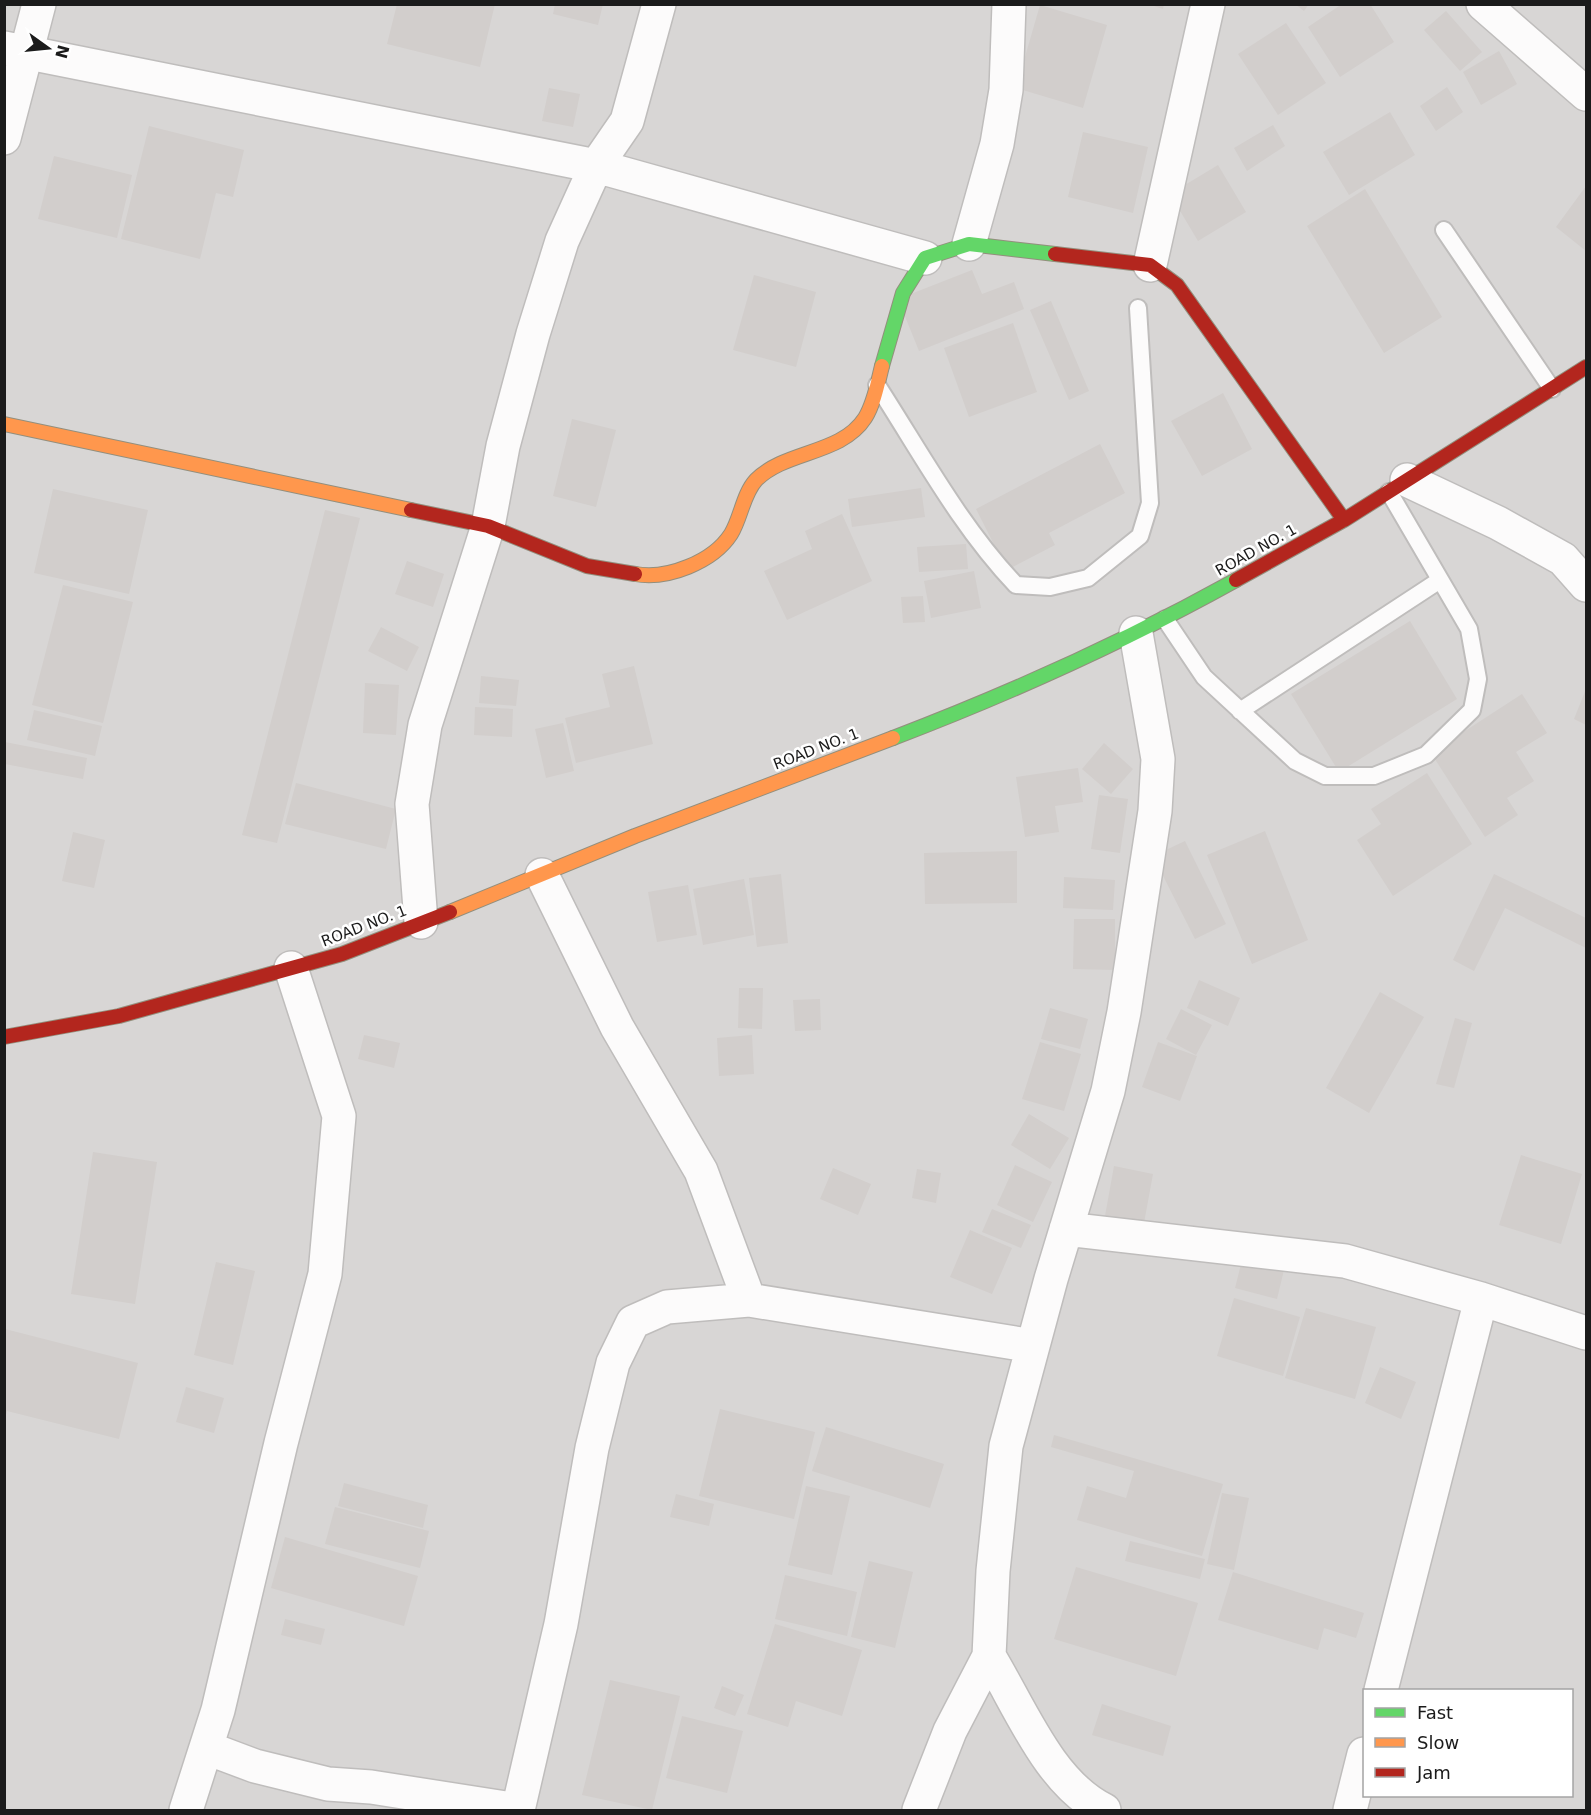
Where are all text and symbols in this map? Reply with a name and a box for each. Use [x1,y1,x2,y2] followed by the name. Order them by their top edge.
[18,18,78,78] north arrow
[51,43,73,61] text: N
[1212,520,1300,580] street label: ROAD NO. 1
[771,724,861,774] street label: ROAD NO. 1
[319,901,409,951] street label: ROAD NO. 1
[1363,1689,1573,1797] legend
[1417,1702,1453,1723] text: Fast
[1417,1732,1459,1753] text: Slow
[1416,1762,1451,1783] text: Jam

